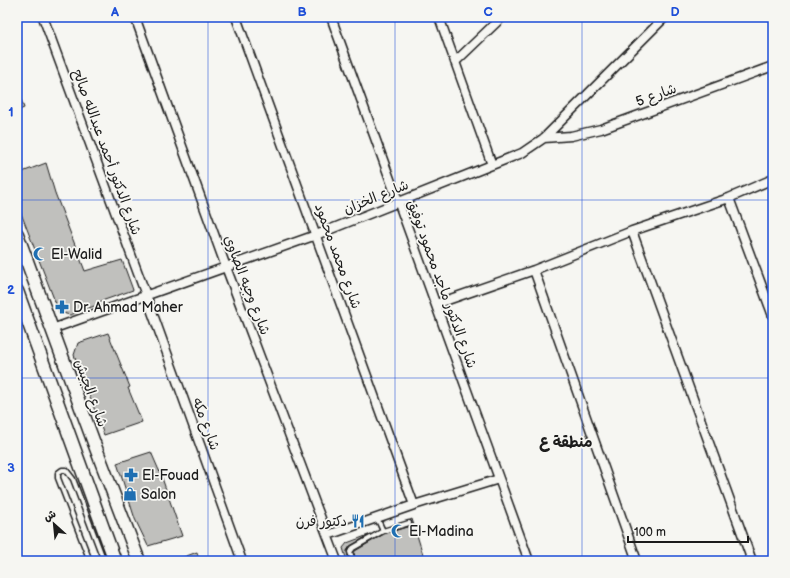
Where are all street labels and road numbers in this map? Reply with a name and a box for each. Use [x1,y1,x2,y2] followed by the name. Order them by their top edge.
[68,67,145,238] street label: شارع الدكتور أحمد عبدالله صالح
[633,80,679,111] street label: شارع 5
[341,176,411,219] street label: شارع الخزان
[403,198,480,371] street label: شارع الدكتور ماجد محمود توفيق
[310,201,365,311] street label: شارع محمد محمود
[218,233,274,338] street label: شارع وجيه الصاوي
[70,357,111,430] street label: شارع الجيش
[188,395,223,453] street label: شارع مكه

